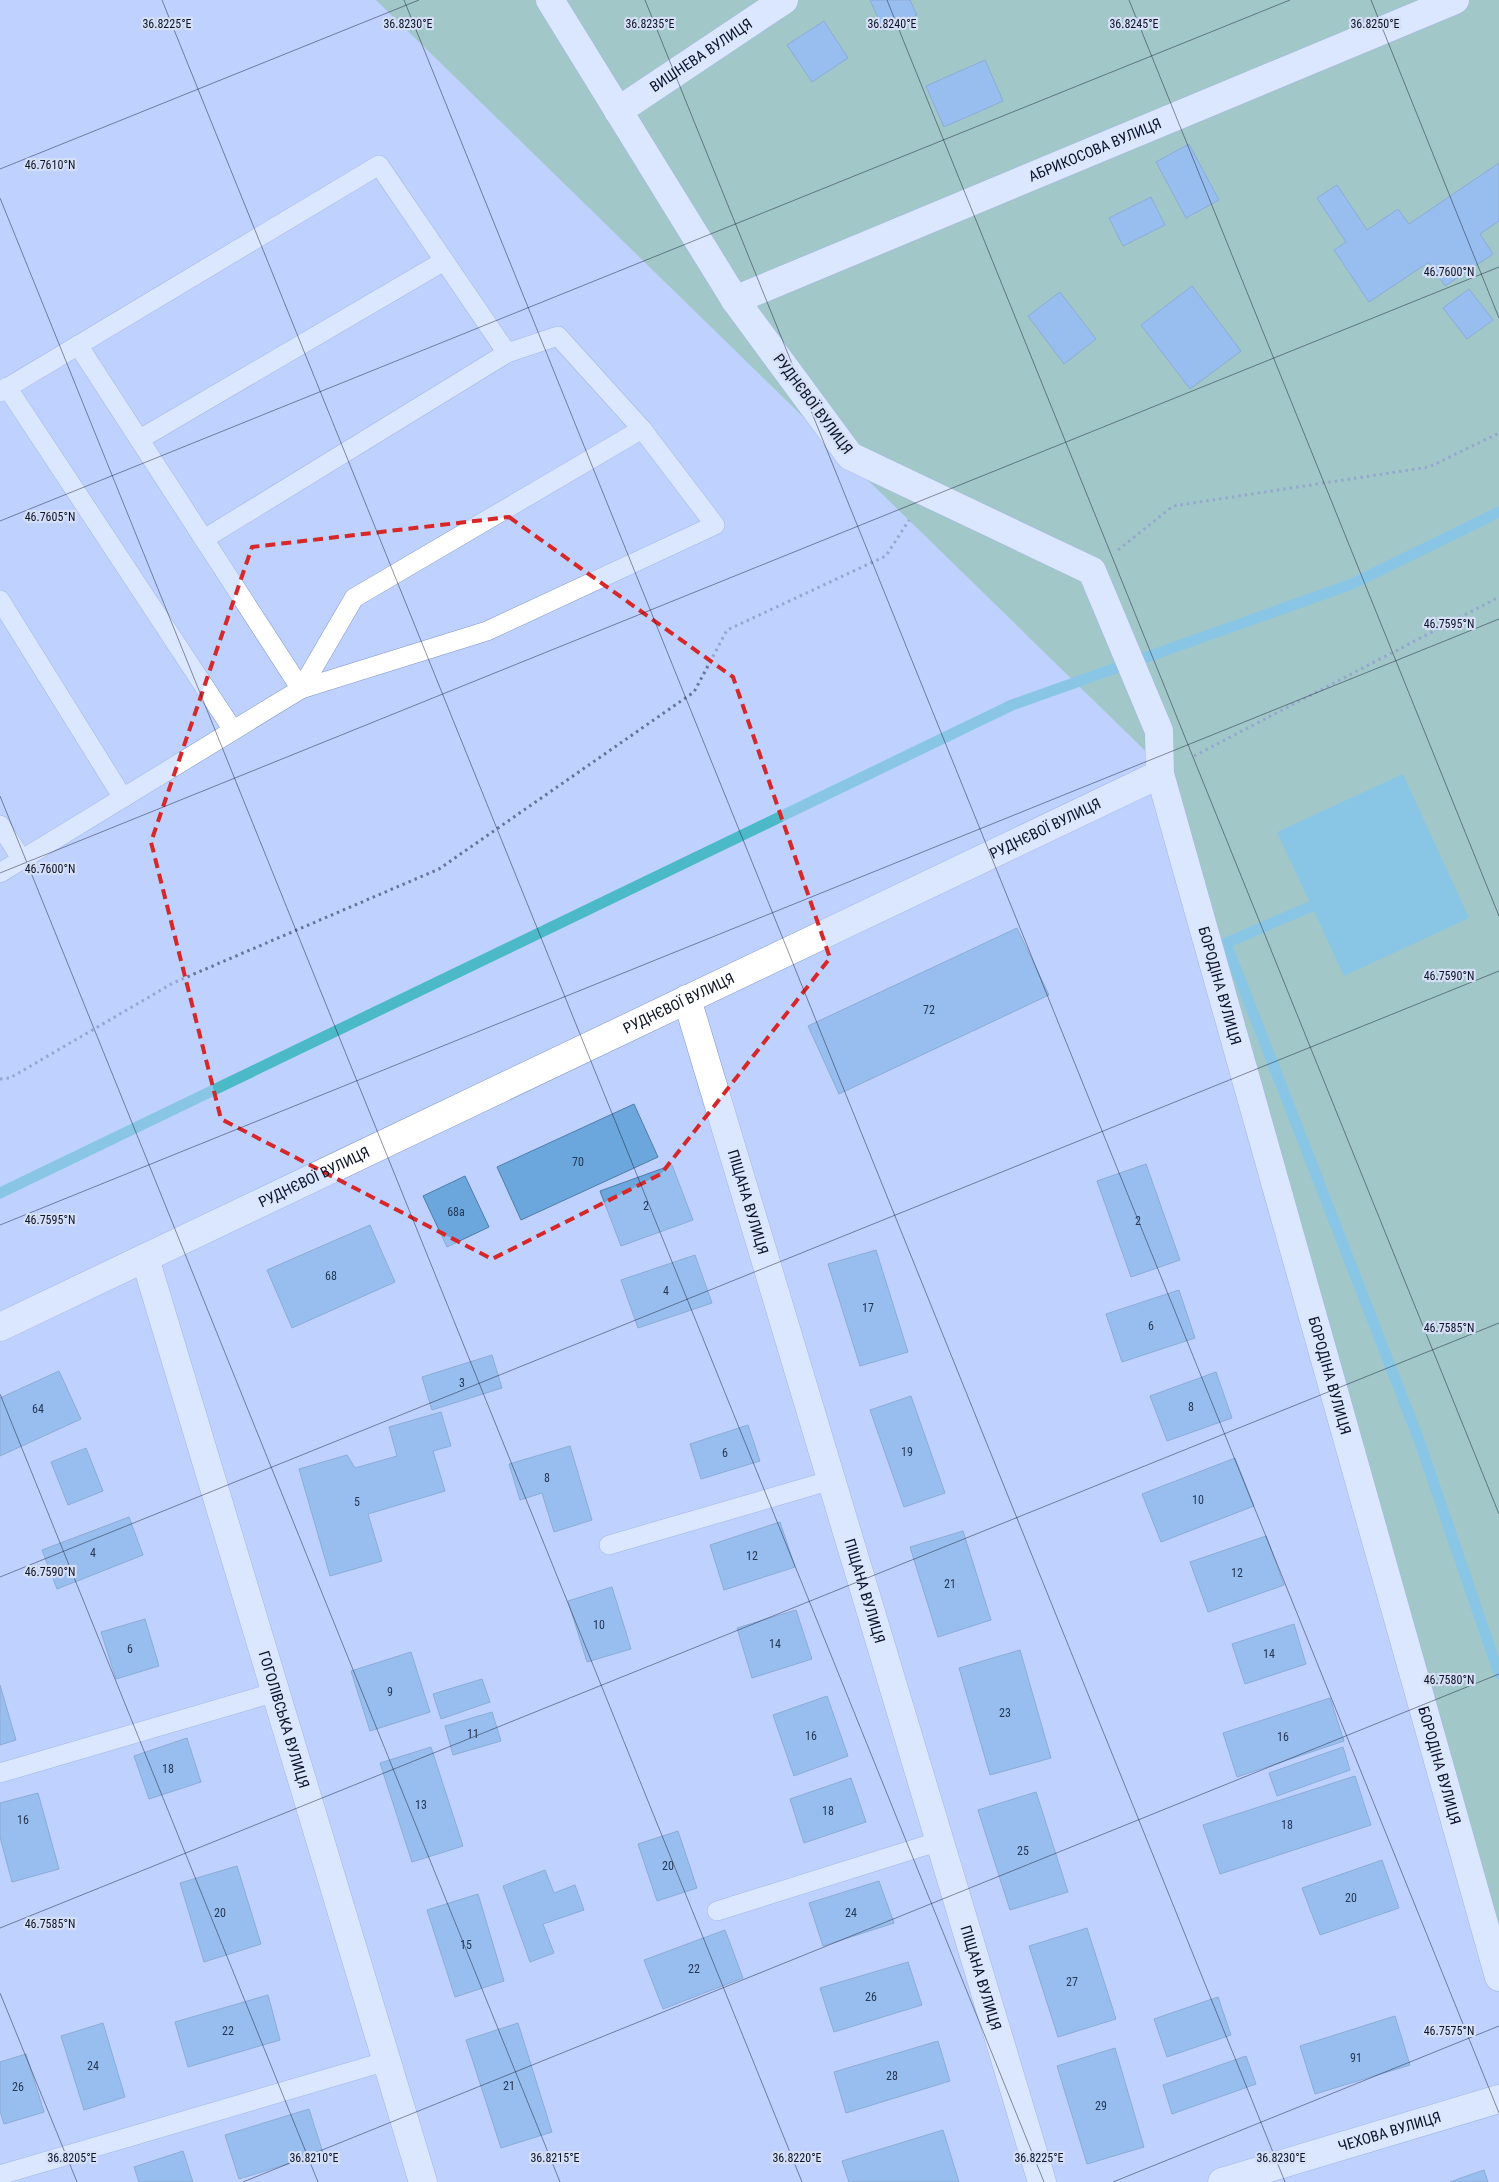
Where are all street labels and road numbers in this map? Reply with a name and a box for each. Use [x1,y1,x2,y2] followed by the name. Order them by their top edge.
[647,15,756,96] street label: ВИШНЕВА ВУЛИЦЯ
[1026,114,1164,186] street label: АБРИКОСОВА ВУЛИЦЯ
[769,350,857,458] street label: РУДНЄВОЇ ВУЛИЦЯ
[987,795,1104,863] street label: РУДНЄВОЇ ВУЛИЦЯ
[1194,925,1245,1047] street label: БОРОДІНА ВУЛИЦЯ
[620,969,737,1038] street label: РУДНЄВОЇ ВУЛИЦЯ
[256,1143,373,1211] street label: РУДНЄВОЇ ВУЛИЦЯ
[724,1147,772,1257] street label: ПІЩАНА ВУЛИЦЯ
[1304,1314,1355,1437] street label: БОРОДІНА ВУЛИЦЯ
[840,1536,889,1645] street label: ПІЩАНА ВУЛИЦЯ
[255,1649,313,1790] street label: ГОГОЛІВСЬКА ВУЛИЦЯ
[1414,1704,1465,1827] street label: БОРОДІНА ВУЛИЦЯ
[957,1923,1005,2032] street label: ПІЩАНА ВУЛИЦЯ
[1336,2108,1443,2156] street label: ЧЕХОВА ВУЛИЦЯ

